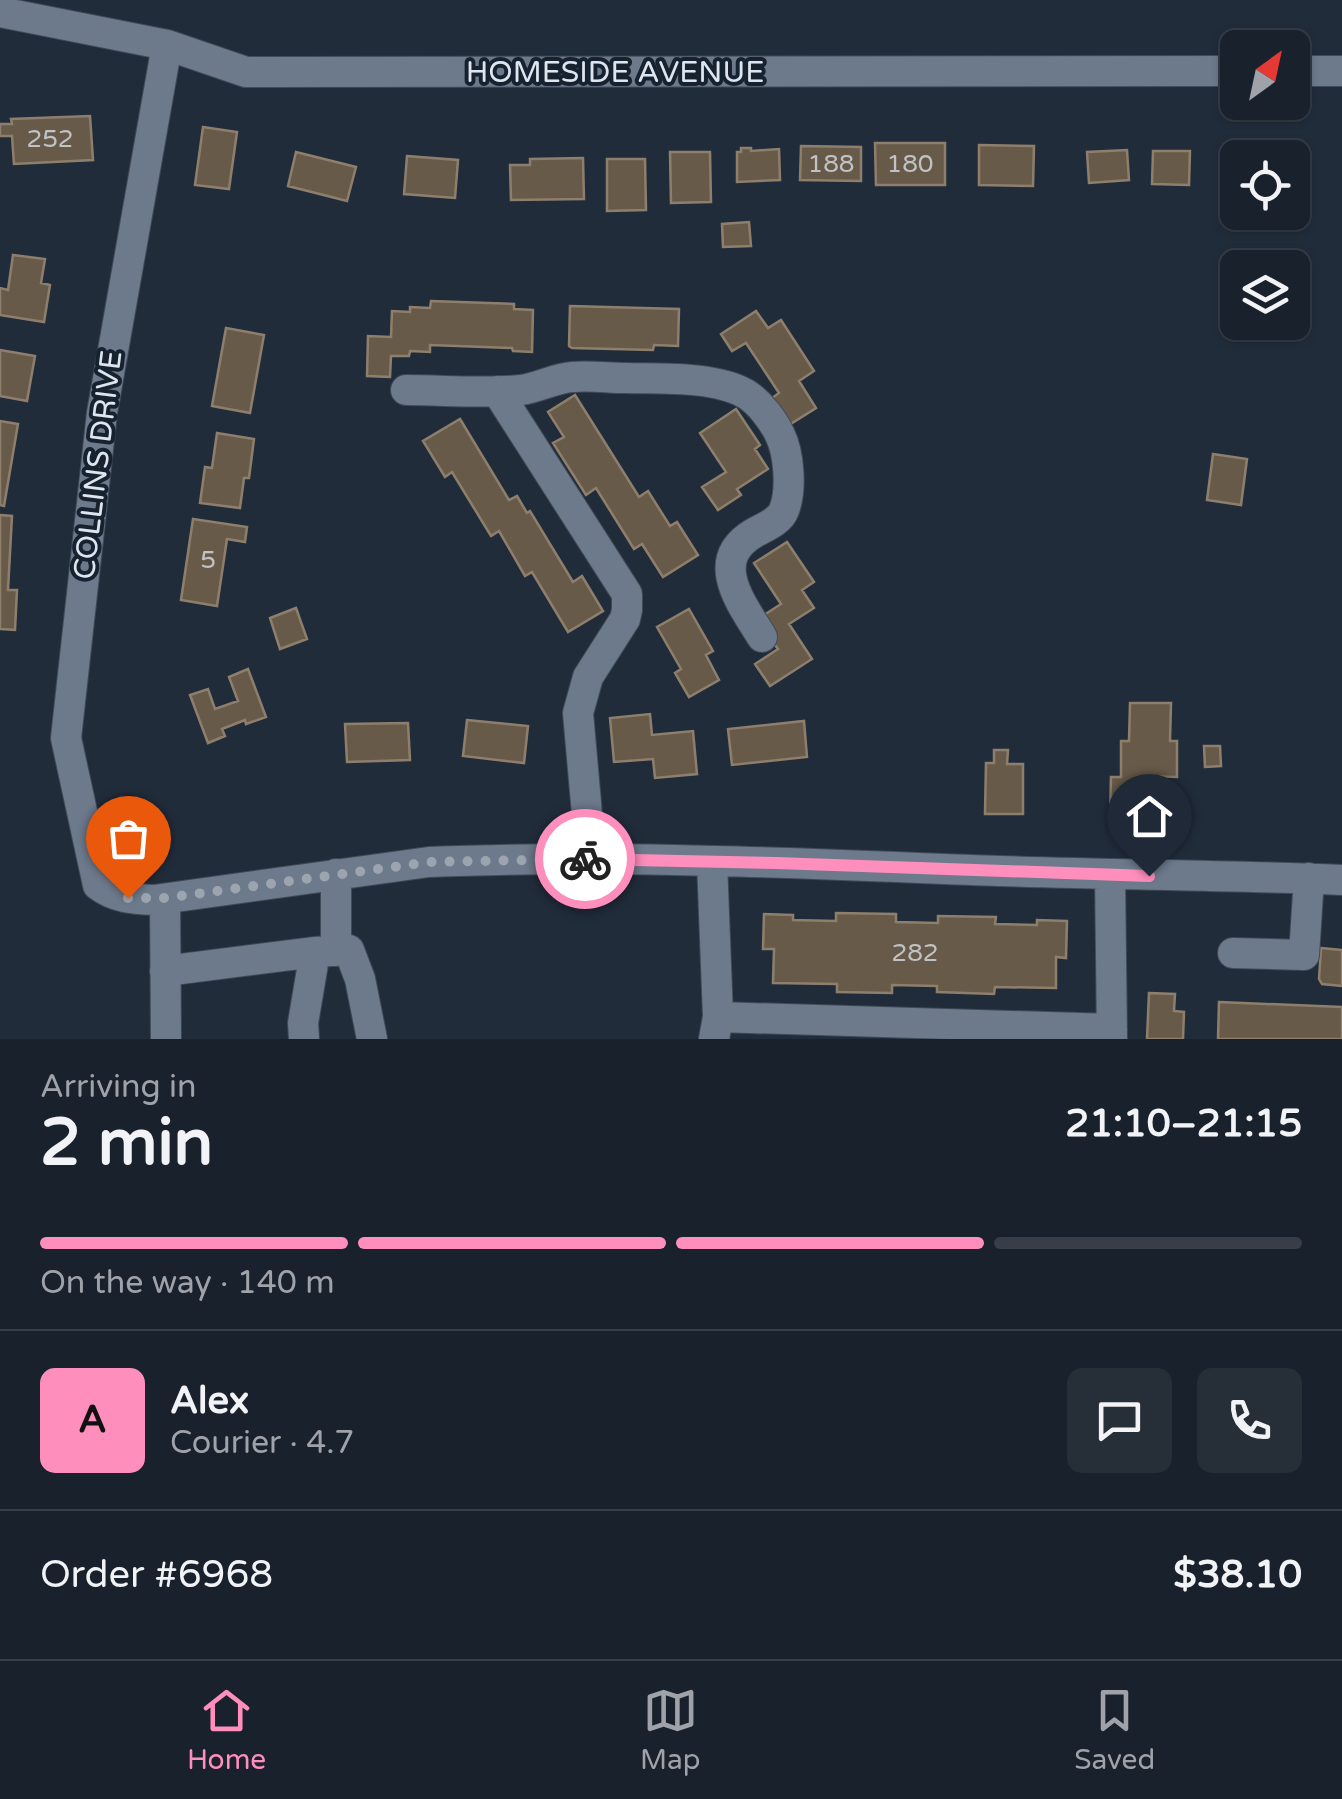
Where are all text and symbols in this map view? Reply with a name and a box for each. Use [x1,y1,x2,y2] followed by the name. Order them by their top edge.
[1220,30,1310,120] north arrow
[1220,30,1310,340] map controls
[466,54,764,91] street label: HOMESIDE AVENUE
[26,124,74,154] house number: 252
[1220,140,1310,230] button: locate
[807,149,855,179] house number: 188
[886,149,934,179] house number: 180
[1220,250,1310,340] button: layers
[66,348,130,582] street label: COLLINS DRIVE
[200,545,216,575] house number: 5
[1107,774,1192,877] pin
[1122,789,1177,844] icon: home
[86,796,171,899] pin
[535,809,635,909] courier
[101,811,156,866] icon: bag
[558,832,613,887] icon: bike
[891,938,939,968] house number: 282
[40,1068,197,1106] text: Arriving in
[1065,1101,1302,1147] text: 21:10–21:15
[40,1104,213,1183] text: 2 min
[40,1264,335,1302] text: On the way · 140 m
[1067,1368,1172,1473] button: chat
[1197,1368,1302,1473] button: phone
[170,1378,249,1424] text: Alex
[78,1397,107,1443] text: A
[170,1424,354,1462] text: Courier · 4.7
[40,1552,273,1598] text: Order #6968
[1173,1552,1302,1598] text: $38.10
[187,1683,266,1777] tab: Home
[640,1683,700,1777] tab: Map
[1074,1683,1155,1777] tab: Saved

